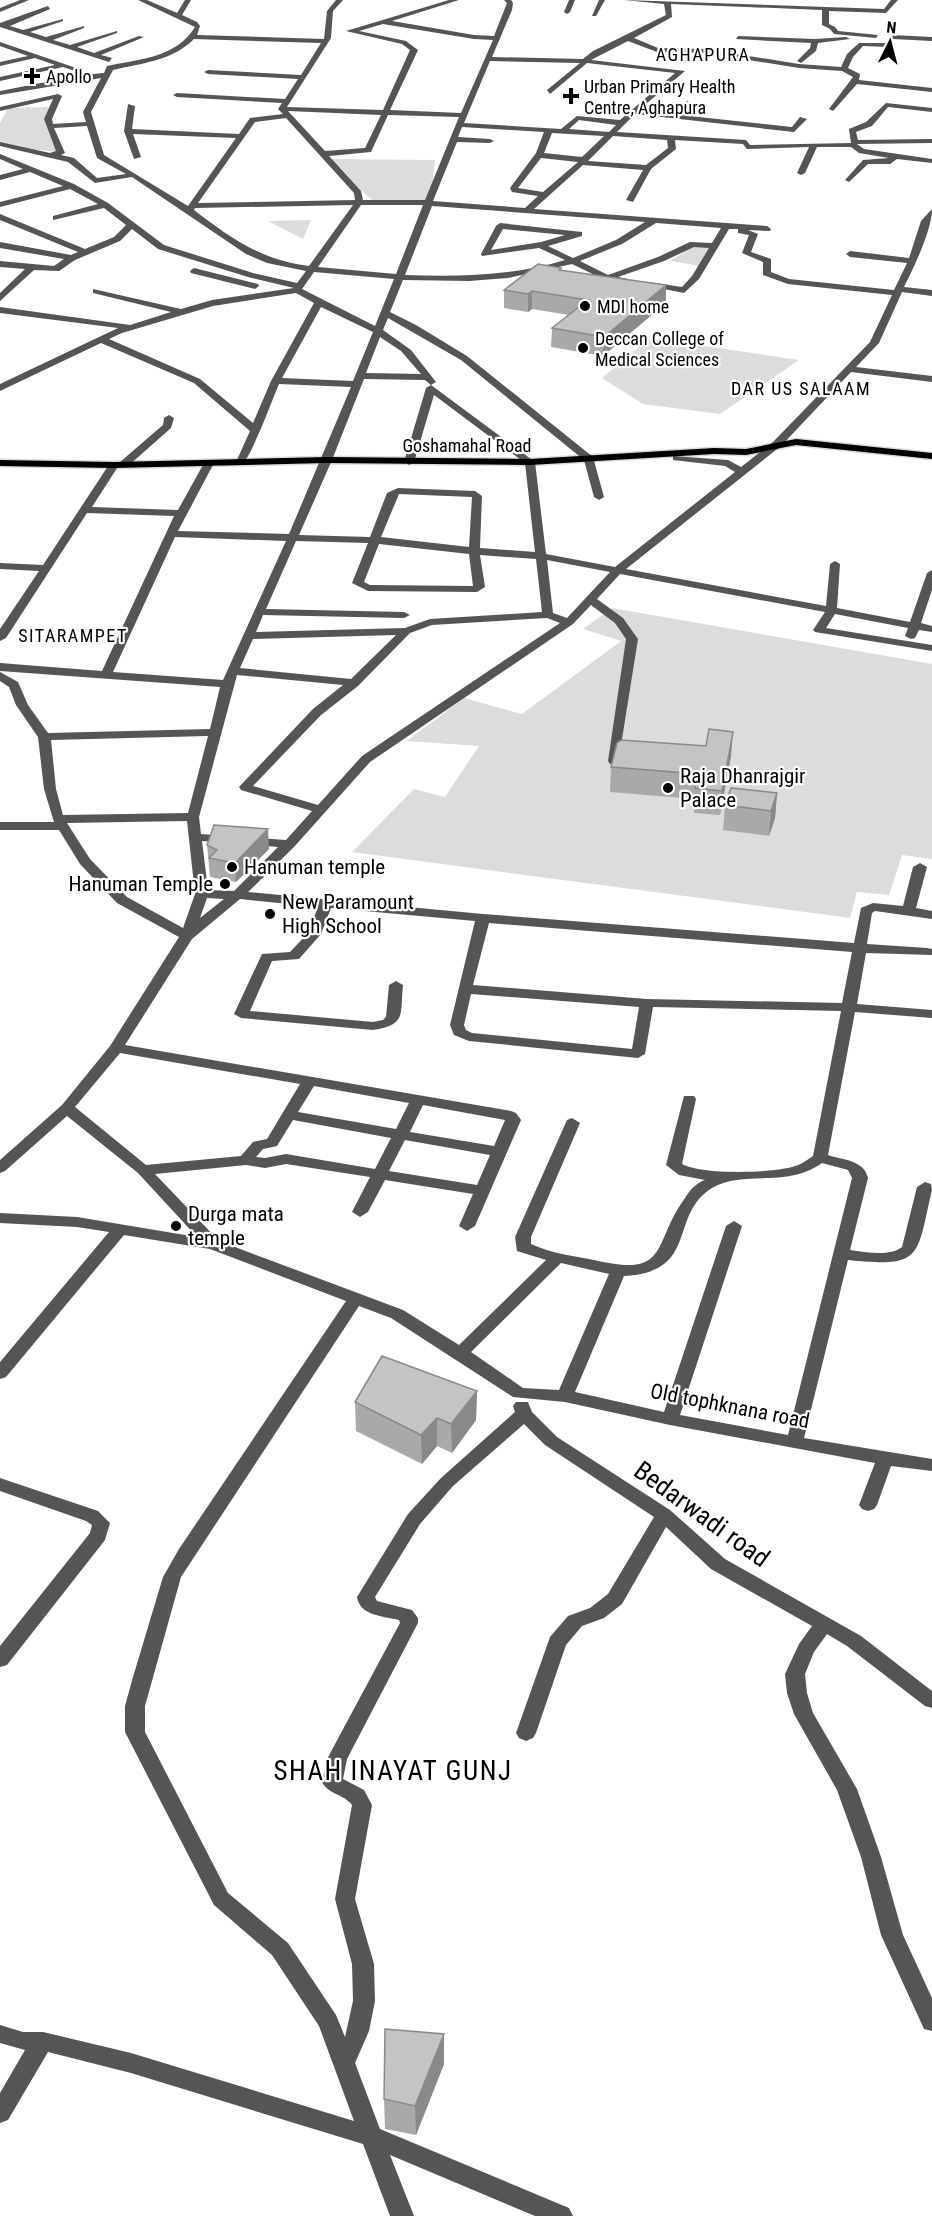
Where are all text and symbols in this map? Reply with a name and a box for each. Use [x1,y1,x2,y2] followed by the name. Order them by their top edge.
[860,12,920,72] north arrow
[886,18,897,38] text: N
[656,44,750,65] district label: AGHAPURA
[46,66,92,87] place label: Apollo
[23,67,41,85] marker: Apollo
[584,76,735,118] place label: Urban Primary Health Centre, Aghapura
[562,87,580,105] marker: Urban Primary Health Centre, Aghapura
[597,296,669,317] place label: MDI home
[578,299,592,313] marker: MDI home
[595,328,724,370] place label: Deccan College of Medical Sciences
[576,341,590,355] marker: Deccan College of Medical Sciences
[731,378,871,399] district label: DAR US SALAAM
[402,435,532,456] street label: Goshamahal Road
[18,625,128,646] district label: SITARAMPET
[680,764,805,812] place label: Raja Dhanrajgir Palace
[661,781,675,795] marker: Raja Dhanrajgir Palace
[244,855,385,879] place label: Hanuman temple
[225,860,239,874] marker: Hanuman temple
[69,872,213,896] place label: Hanuman Temple
[218,877,232,891] marker: Hanuman Temple
[282,890,414,938] place label: New Paramount High School
[263,907,277,921] marker: New Paramount High School
[188,1202,284,1250] place label: Durga mata temple
[169,1219,183,1233] marker: Durga mata temple
[648,1379,812,1433] street label: Old tophknana road
[628,1455,776,1573] street label: Bedarwadi road
[274,1755,512,1787] district label: SHAH INAYAT GUNJ

